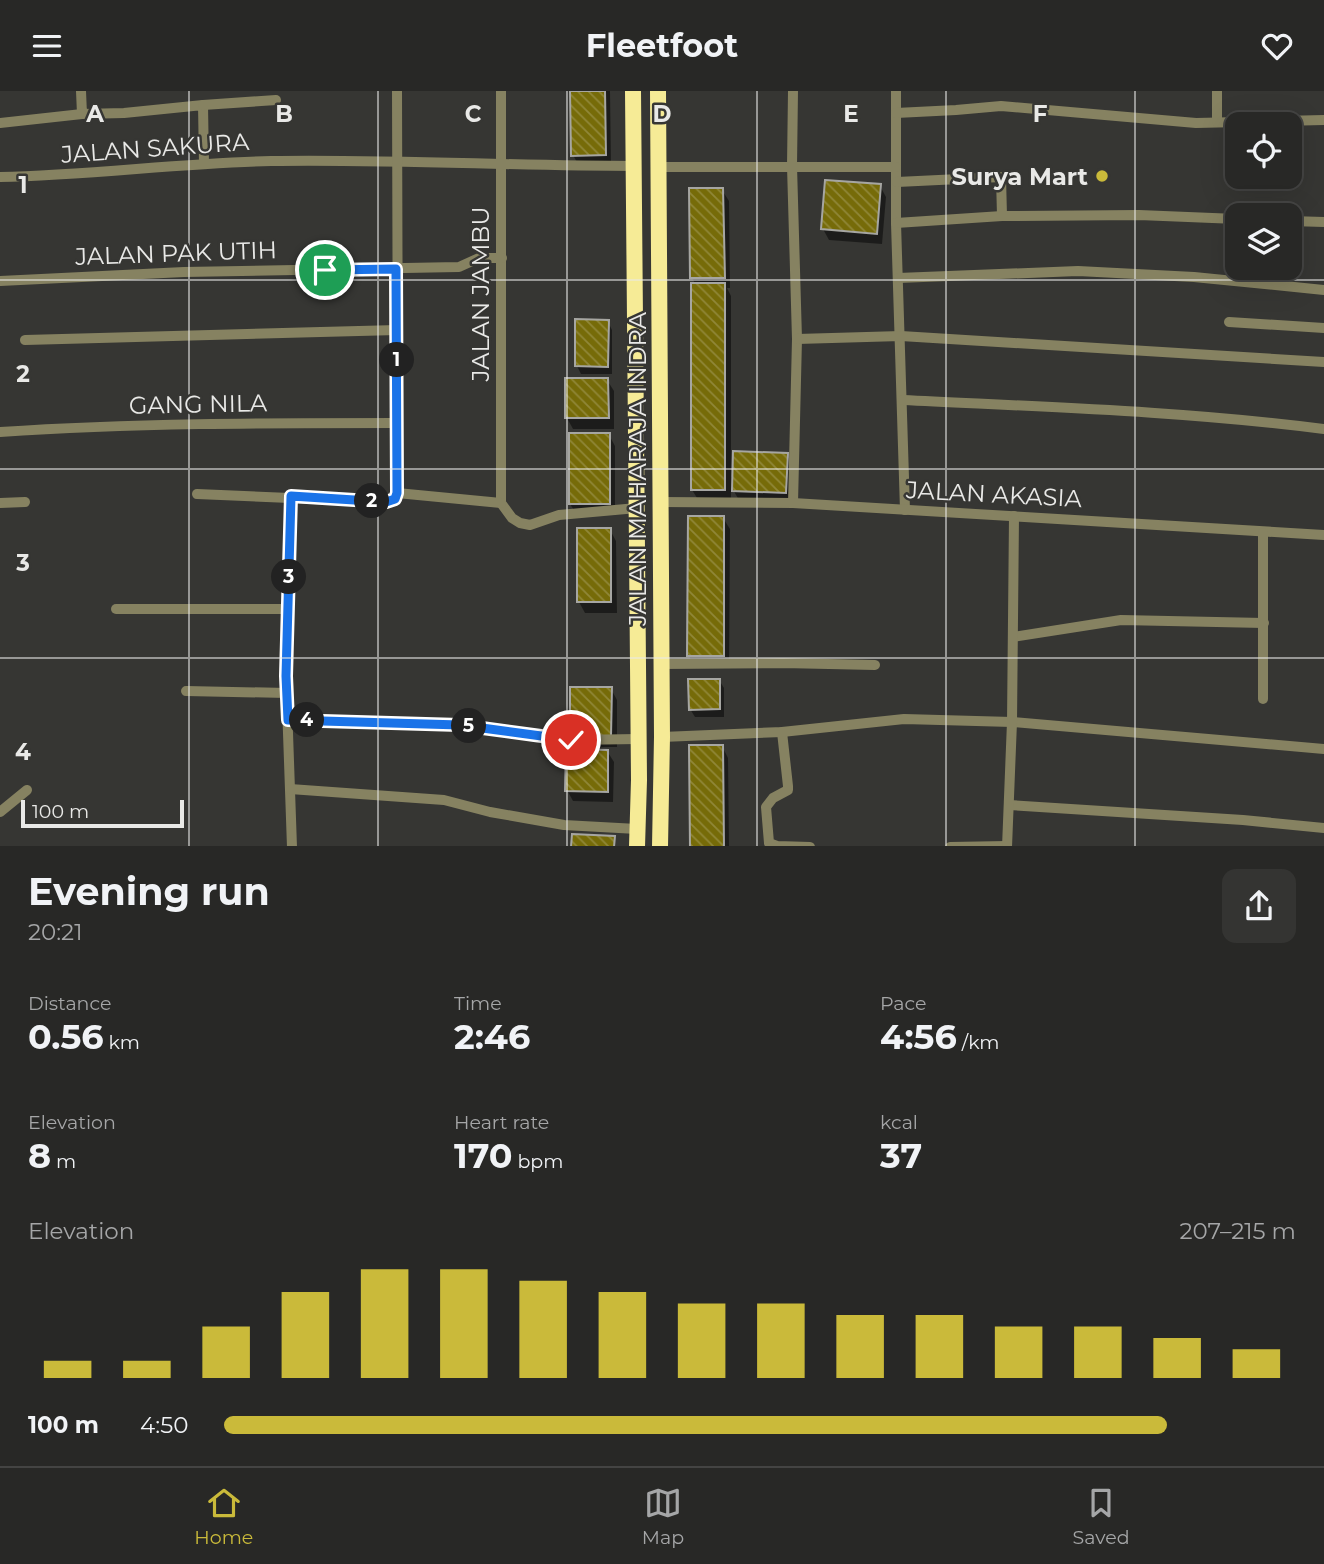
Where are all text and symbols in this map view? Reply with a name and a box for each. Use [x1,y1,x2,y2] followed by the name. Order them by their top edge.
[586,26,738,65] text: Fleetfoot
[28,27,66,65] icon: menu
[1258,27,1296,65] icon: heart
[85,100,104,128] text: A
[275,100,293,128] text: B
[465,100,482,128] text: C
[653,100,672,128] text: D
[843,100,859,128] text: E
[1033,100,1048,128] text: F
[1225,112,1302,280] map controls
[1225,112,1302,189] button: locate
[59,127,251,169] street label: JALAN SAKURA
[952,162,1089,191] place label: Surya Mart
[1094,168,1110,184] marker: Surya Mart
[18,171,28,199] text: 1
[1225,203,1302,280] button: layers
[466,207,495,382] street label: JALAN JAMBU
[74,235,277,271] street label: JALAN PAK UTIH
[295,240,355,300] pin
[306,251,344,289] icon: arrive
[623,311,652,627] street label: JALAN MAHARAJA INDRA
[380,343,414,377] pin: 1
[393,348,400,371] text: 1
[16,360,30,388] text: 2
[129,388,268,420] street label: GANG NILA
[904,475,1083,513] street label: JALAN AKASIA
[354,483,390,519] pin: 2
[366,489,377,512] text: 2
[15,549,30,577] text: 3
[272,559,306,595] pin: 3
[283,565,294,588] text: 3
[290,703,324,737] pin: 4
[300,708,313,731] text: 4
[452,709,486,743] pin: 5
[541,710,601,770] pin
[463,714,474,737] text: 5
[552,721,590,759] icon: check
[15,738,31,766] text: 4
[21,797,184,829] scale bar
[32,800,89,823] text: 100 m
[28,868,270,915] text: Evening run
[1222,869,1296,943] button: share
[28,918,82,946] text: 20:21
[28,992,111,1015] text: Distance
[454,992,502,1015] text: Time
[880,992,927,1015] text: Pace
[28,1015,104,1058] text: 0.56
[454,1015,530,1058] text: 2:46
[880,1015,957,1058] text: 4:56
[104,1031,140,1054] text: km
[957,1031,1000,1054] text: /km
[28,1111,116,1134] text: Elevation
[454,1111,549,1134] text: Heart rate
[880,1111,918,1134] text: kcal
[28,1134,51,1177] text: 8
[454,1134,513,1177] text: 170
[880,1134,922,1177] text: 37
[51,1150,76,1173] text: m
[513,1150,563,1173] text: bpm
[28,1217,134,1245] text: Elevation
[1180,1217,1296,1245] text: 207–215 m
[28,1411,99,1439] text: 100 m
[140,1411,188,1439] text: 4:50
[194,1484,253,1549] tab: Home
[642,1484,684,1549] tab: Map
[1073,1484,1130,1549] tab: Saved

